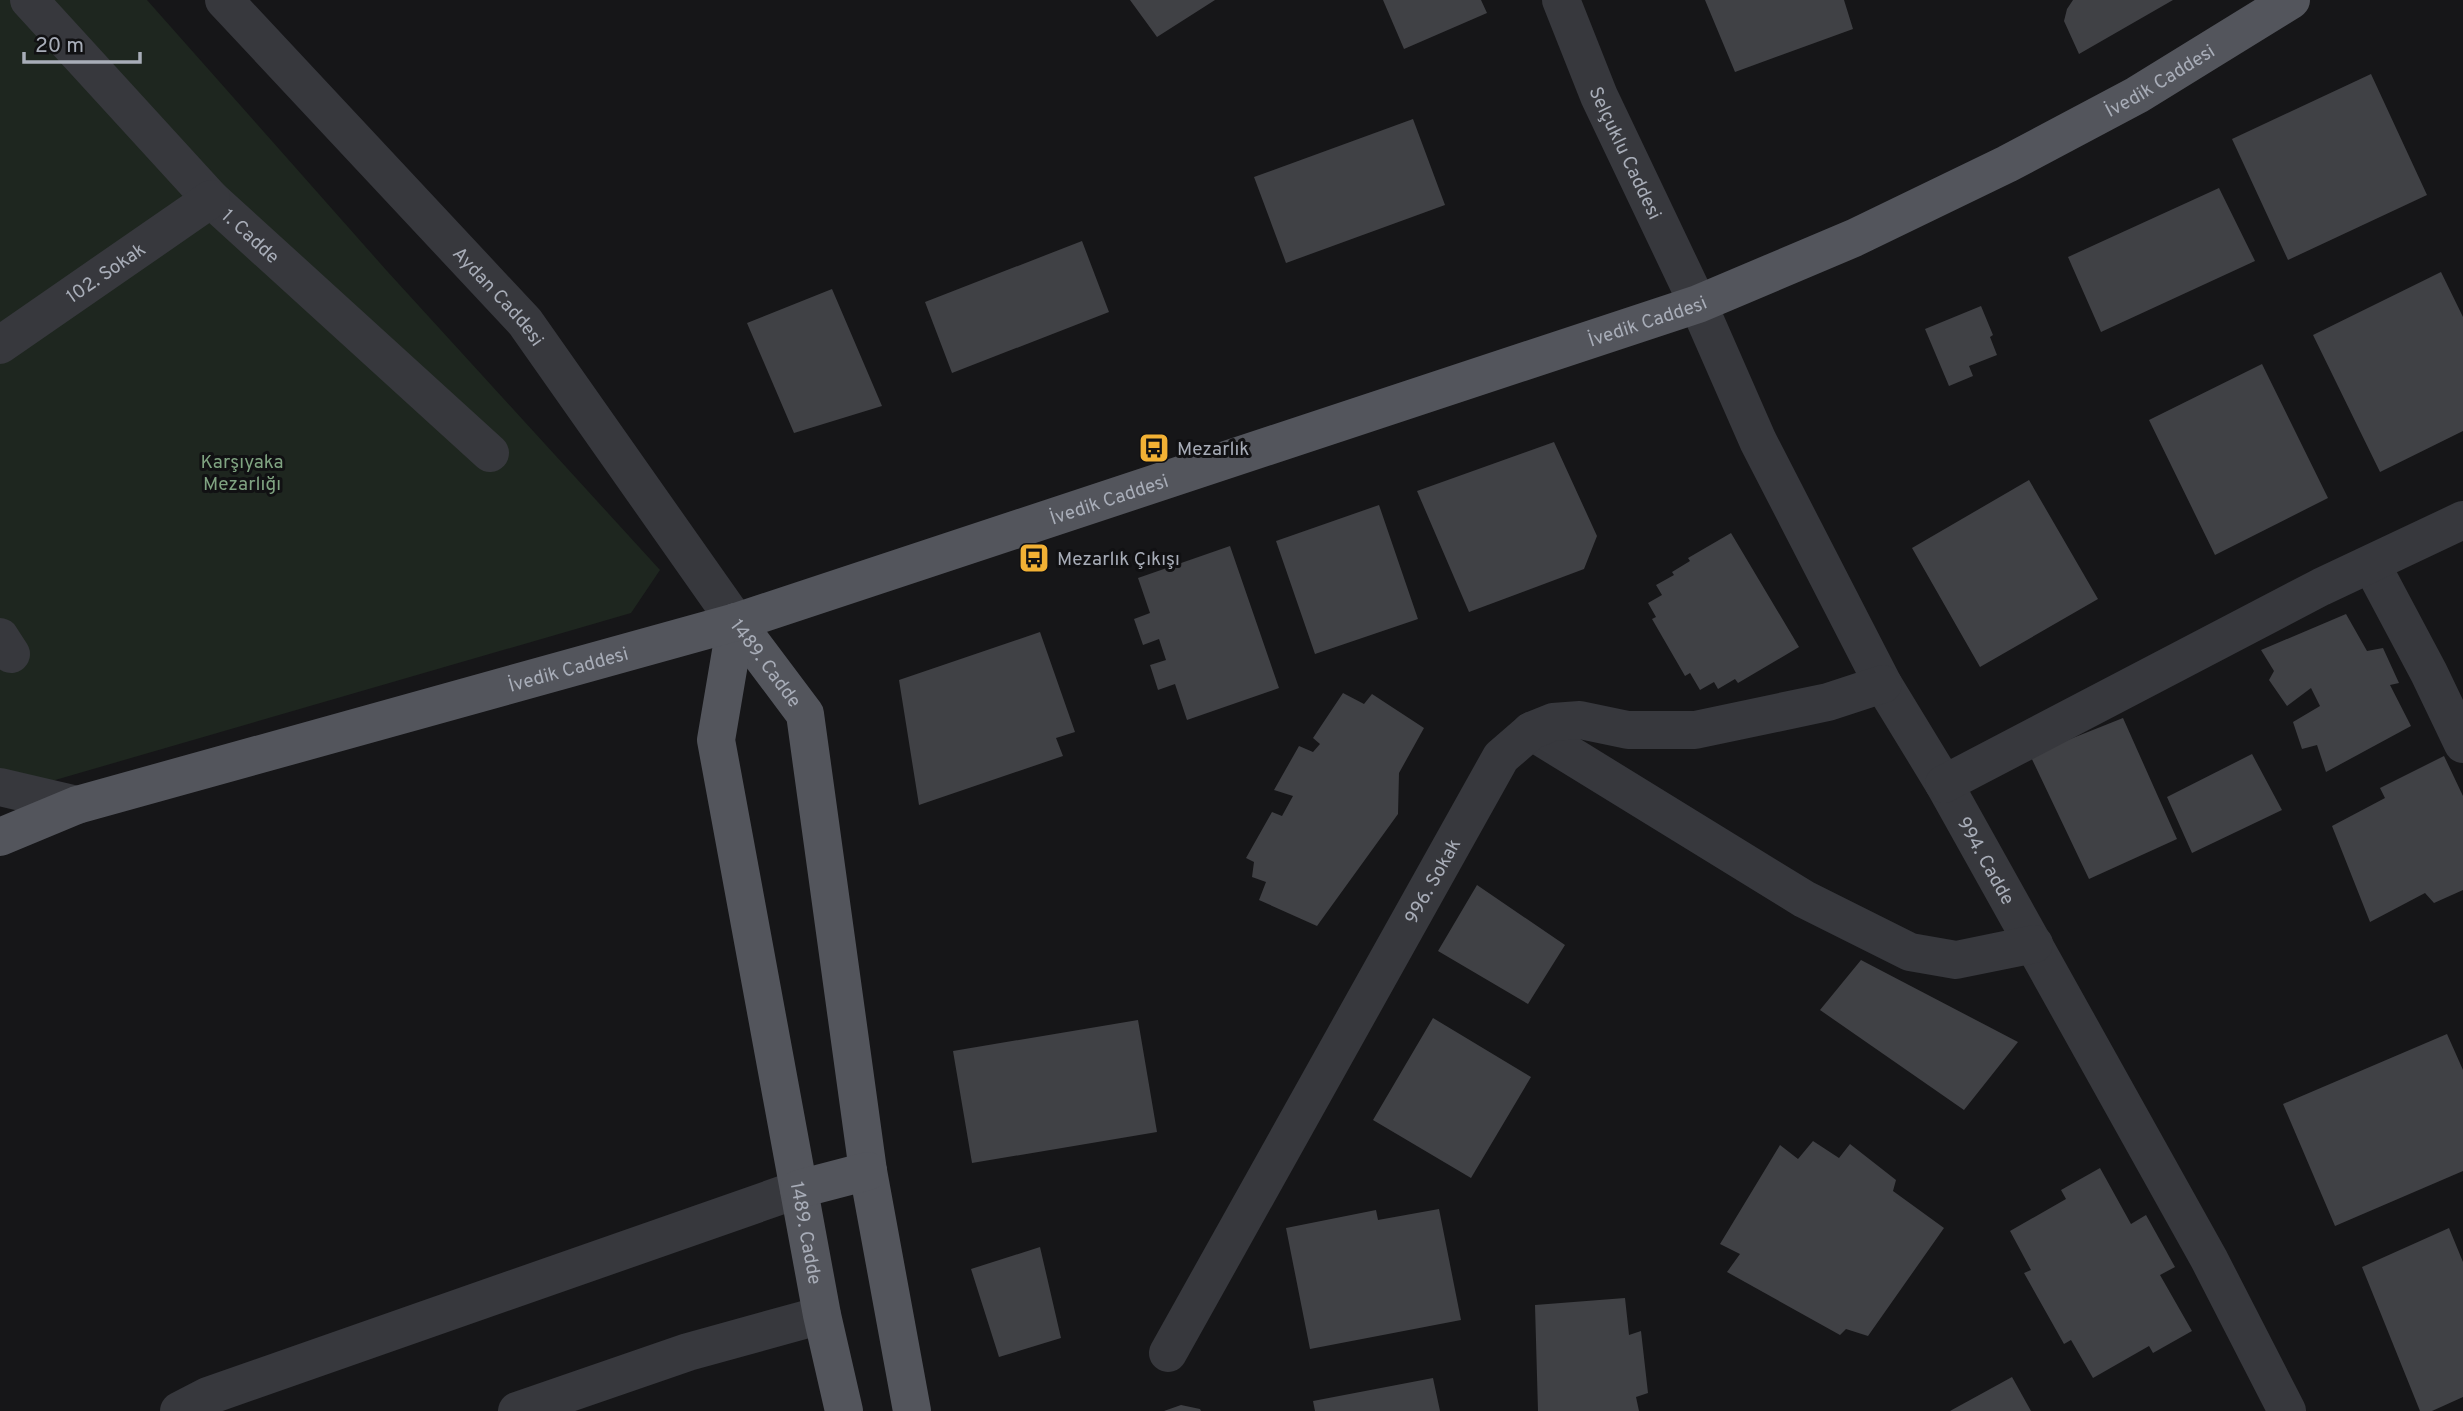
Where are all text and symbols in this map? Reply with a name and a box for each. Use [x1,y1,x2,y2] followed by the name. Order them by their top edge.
[24,21,140,65] scale bar
[35,33,84,60] text: 20 m
[2101,40,2220,124] street label: İvedik Caddesi
[1583,84,1666,224] street label: Selçuklu Caddesi
[216,205,284,269] street label: 1. Cadde
[62,238,151,310] street label: 102. Sokak
[447,242,548,351] street label: Aydan Caddesi
[1585,292,1711,353] street label: İvedik Caddesi
[1137,431,1171,465] bus stop icon: Mezarlık
[1177,438,1249,462] place label: Mezarlık
[201,451,283,497] park label: Karşıyaka Mezarlığı
[1047,470,1172,531] street label: İvedik Caddesi
[1017,541,1051,575] bus stop icon: Mezarlık Çıkışı
[1057,548,1180,572] place label: Mezarlık Çıkışı
[724,615,806,713] street label: 1489. Cadde
[506,642,631,699] street label: İvedik Caddesi
[1951,813,2019,910] street label: 994. Cadde
[1400,835,1467,929] street label: 996. Sokak
[784,1180,826,1287] street label: 1489. Cadde

